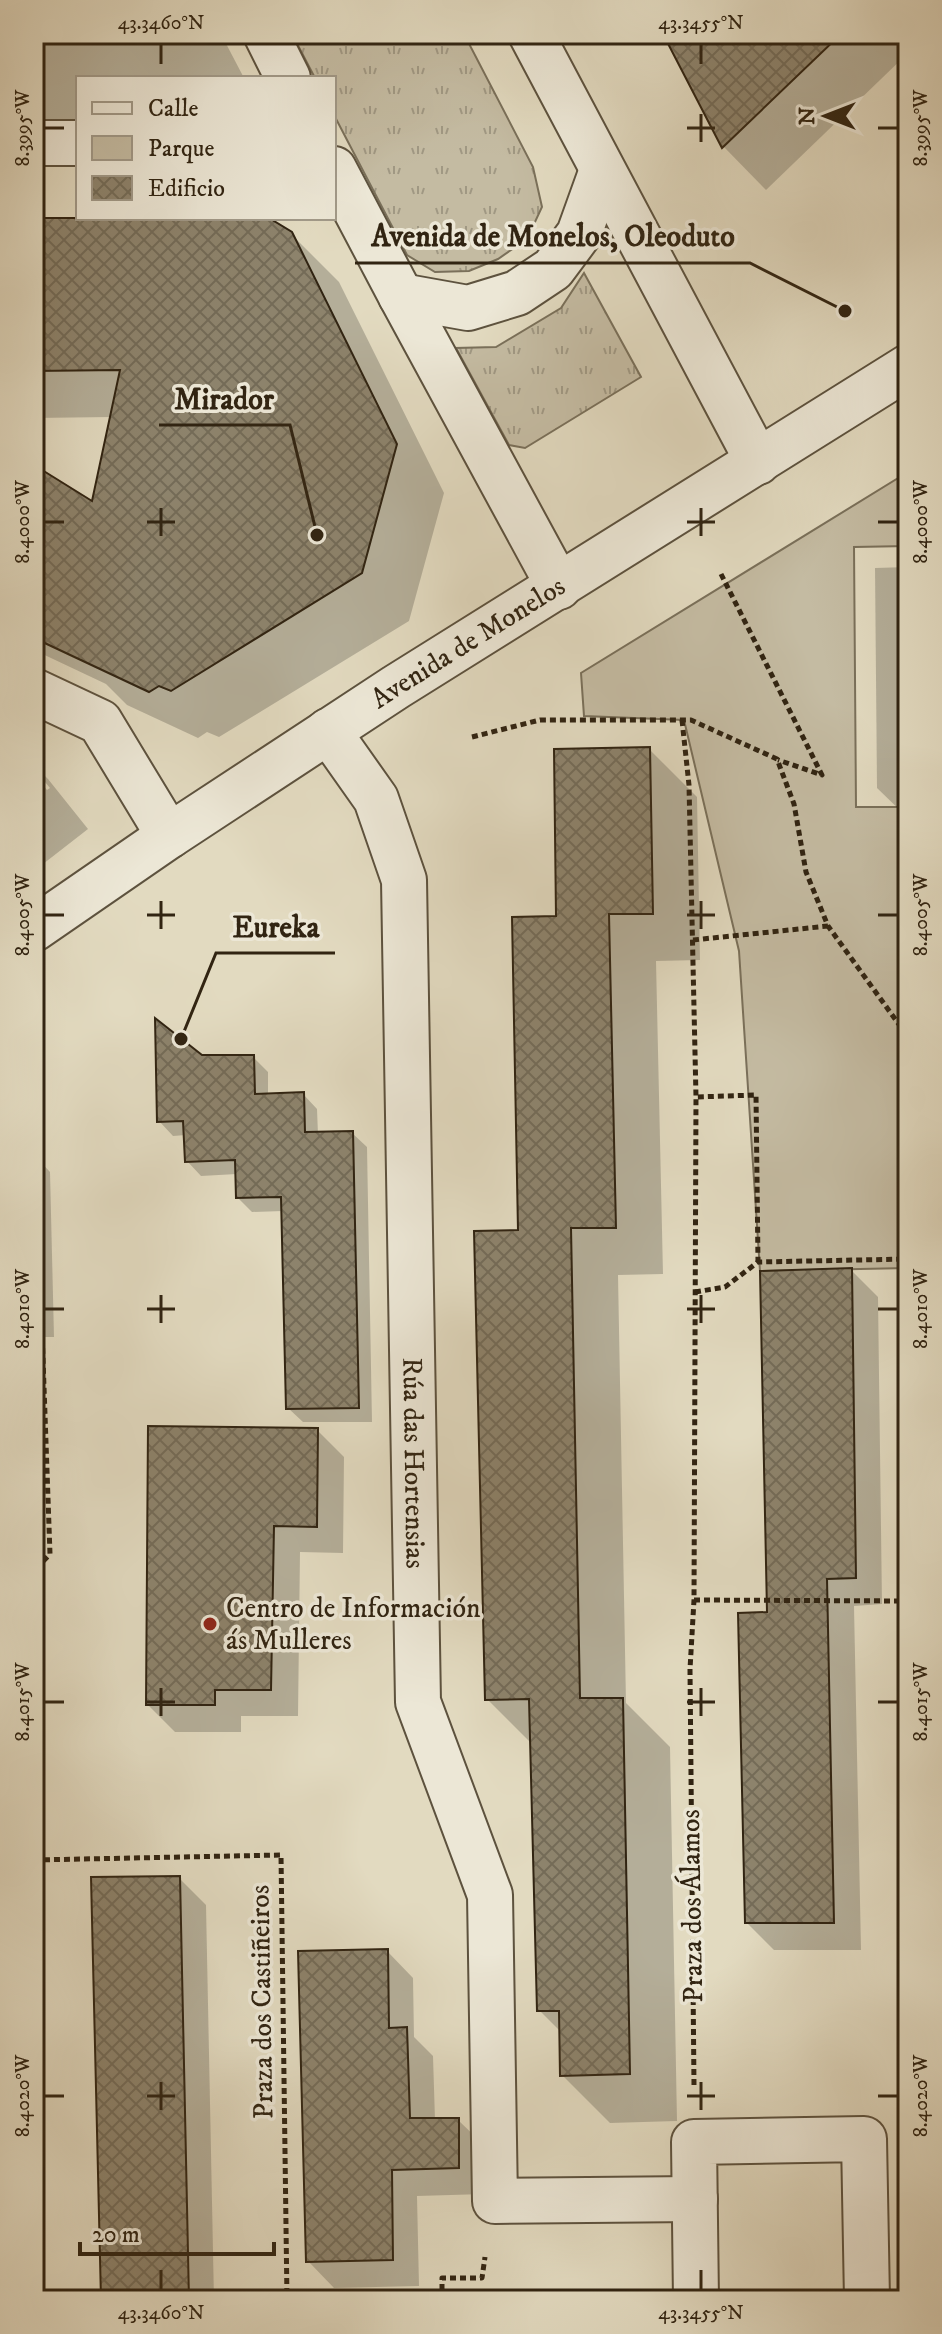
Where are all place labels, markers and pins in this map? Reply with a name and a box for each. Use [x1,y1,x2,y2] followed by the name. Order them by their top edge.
[355,209,750,263] callout: Avenida de Monelos, Oleoduto
[159,371,290,425] callout: Mirador
[216,899,335,953] callout: Eureka
[226,1591,481,1658] place label: Centro de Información ás Mulleres
[201,1615,219,1633] marker: Centro de Información ás Mulleres

